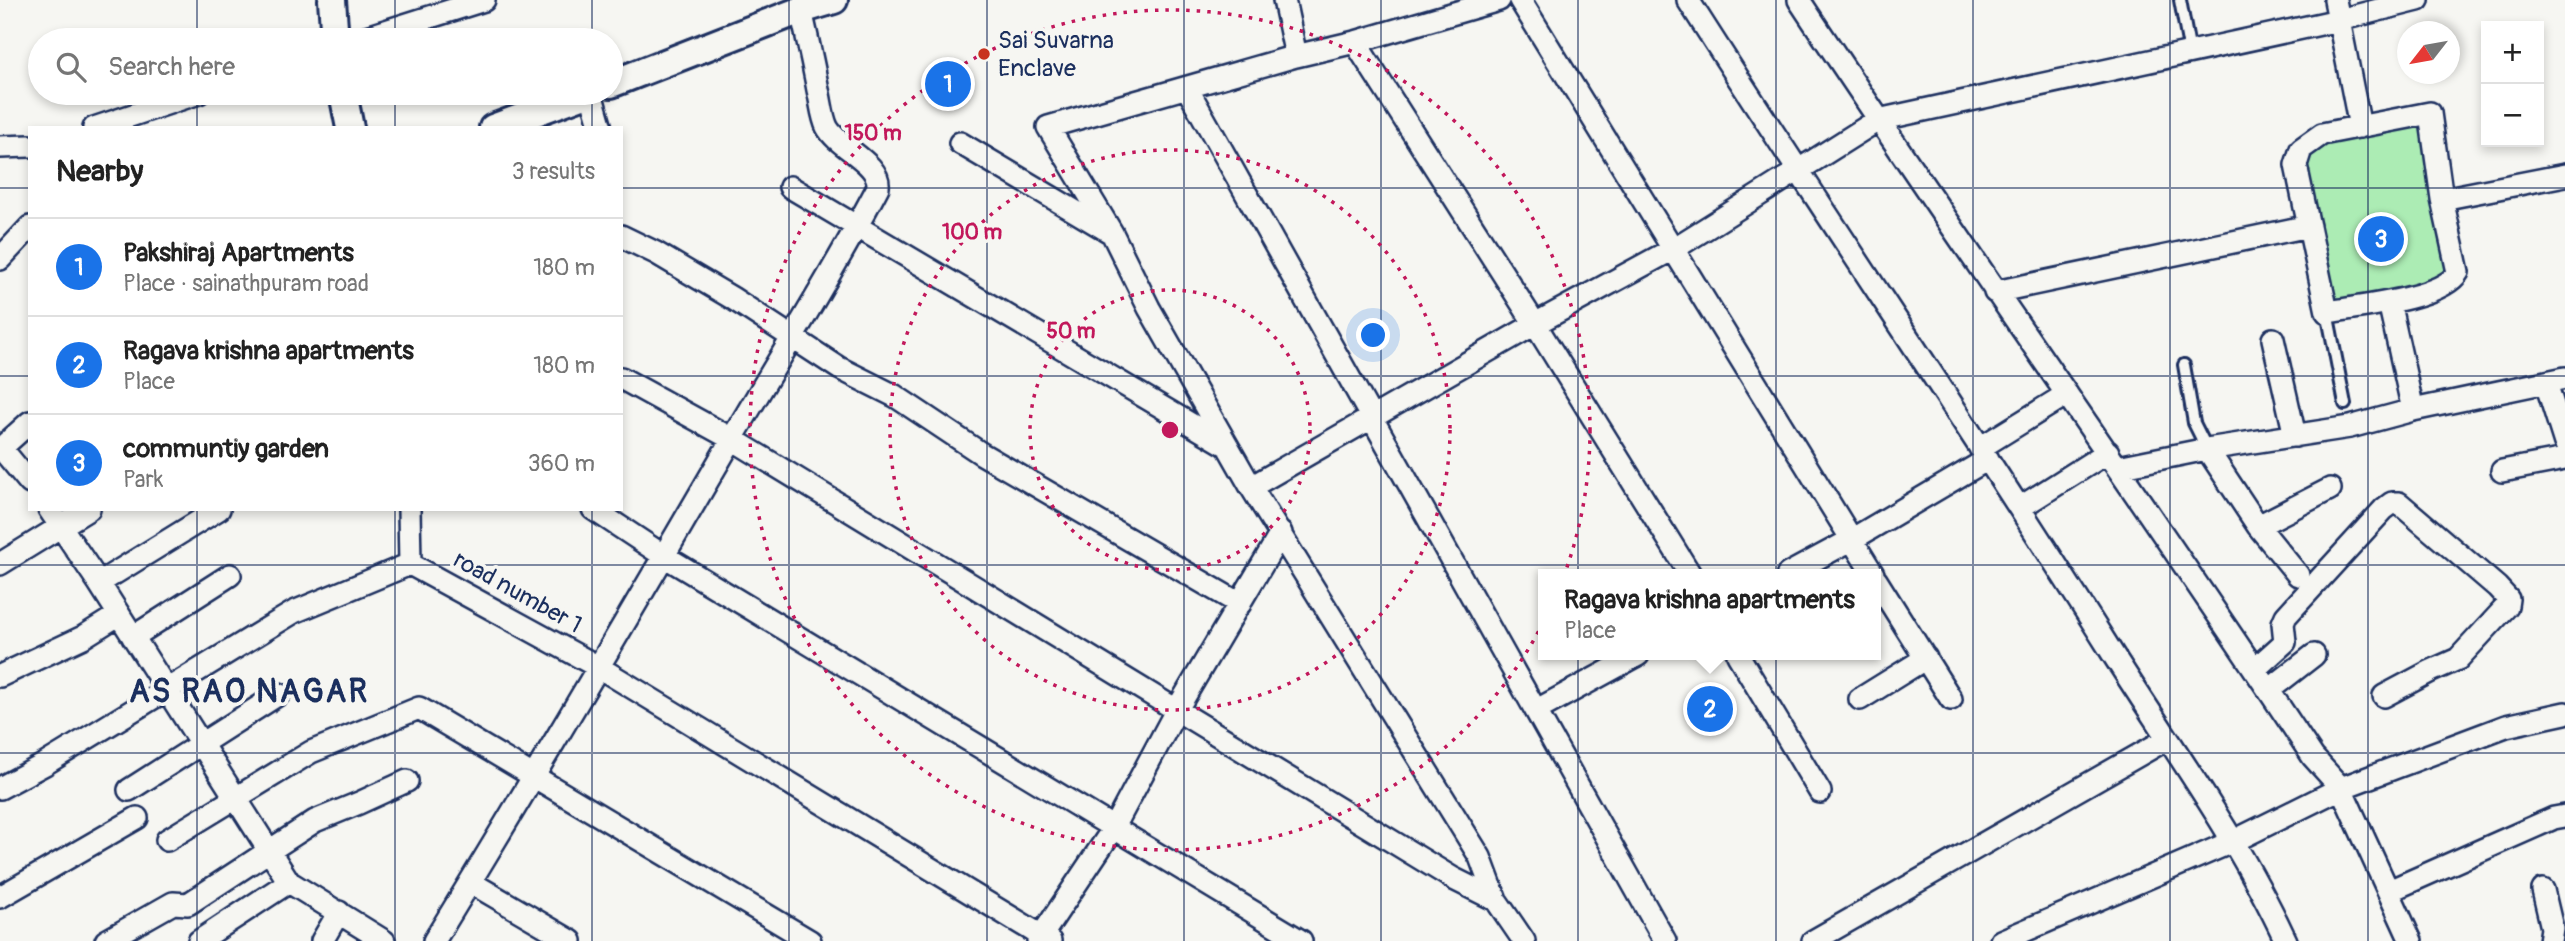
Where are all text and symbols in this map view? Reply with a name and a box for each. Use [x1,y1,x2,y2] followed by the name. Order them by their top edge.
[2397,21,2460,84] north arrow
[2481,21,2544,147] map controls
[2481,21,2544,84] button: +
[998,26,1114,83] place label: Sai Suvarna Enclave
[28,28,623,105] search box
[976,46,992,62] marker: Sai Suvarna Enclave
[52,48,90,86] icon: search
[108,51,235,83] text: Search here
[925,58,971,110] pin: 1
[2481,84,2544,147] button: −
[844,120,902,147] text: 150 m
[56,153,143,190] text: Nearby
[512,157,595,186] text: 3 results
[2358,213,2404,265] pin: 3
[942,219,1002,246] text: 100 m
[123,237,354,269] text: Pakshiraj Apartments
[75,253,84,282] text: 1
[533,253,595,282] text: 180 m
[123,269,369,298] text: Place · sainathpuram road
[1047,318,1096,345] text: 50 m
[1356,318,1390,352] your location
[123,335,414,367] text: Ragava krishna apartments
[73,351,85,380] text: 2
[533,351,595,380] text: 180 m
[123,367,175,396] text: Place
[1158,418,1182,442] centre of rings
[123,433,329,465] text: communtiy garden
[73,449,85,478] text: 3
[528,449,595,478] text: 360 m
[123,465,163,494] text: Park
[449,545,587,640] street label: road number 1
[1538,569,1881,660] popup
[1564,584,1855,616] text: Ragava krishna apartments
[1564,616,1616,645] text: Place
[129,672,369,712] district label: AS RAO NAGAR
[1687,683,1733,735] pin: 2

